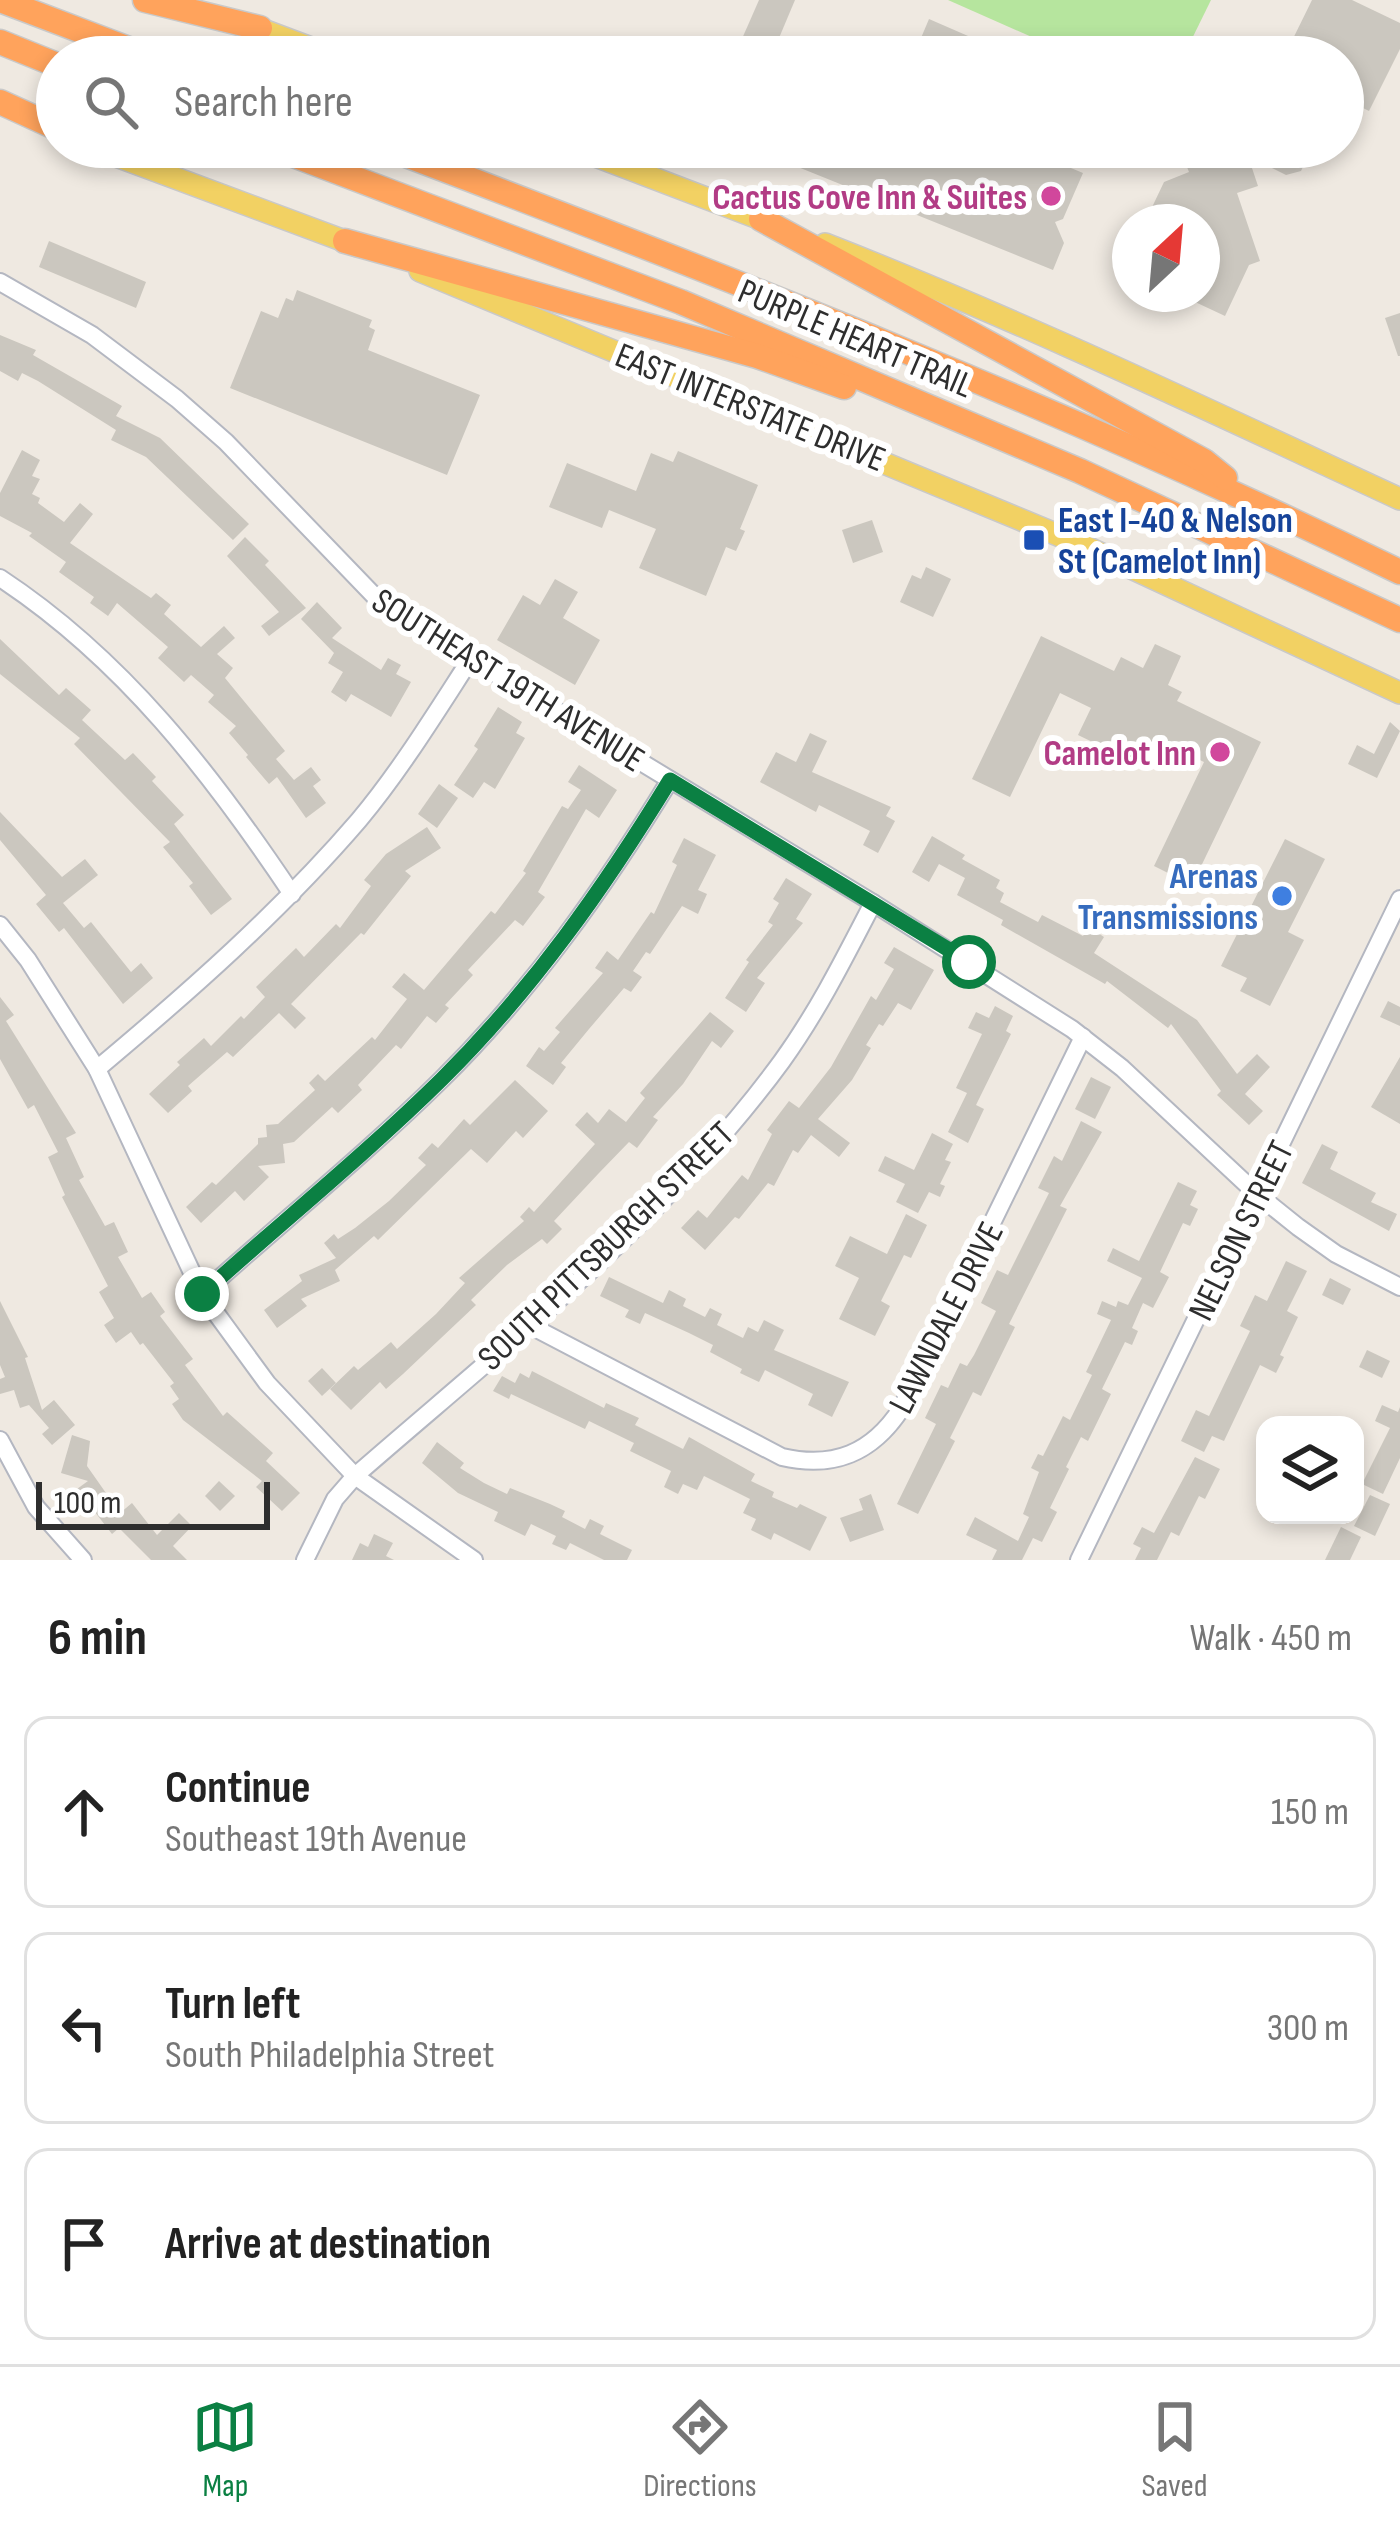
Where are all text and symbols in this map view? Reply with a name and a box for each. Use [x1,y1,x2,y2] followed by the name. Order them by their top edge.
[36,36,1364,168] search box
[78,69,144,135] icon: search
[174,75,353,130] text: Search here
[712,177,1027,220] place label: Cactus Cove Inn & Suites
[1038,183,1064,209] marker: Cactus Cove Inn & Suites
[1112,204,1220,312] north arrow
[731,271,979,408] street label: PURPLE HEART TRAIL
[609,335,891,482] street label: EAST INTERSTATE DRIVE
[1058,500,1293,584] place label: East I-40 & Nelson St (Camelot Inn)
[1021,527,1047,553] marker: East I-40 & Nelson St (Camelot Inn)
[364,580,652,782] street label: SOUTHEAST 19TH AVENUE
[1043,733,1196,776] place label: Camelot Inn
[1207,739,1233,765] marker: Camelot Inn
[1078,856,1258,940] place label: Arenas Transmissions
[1269,883,1295,909] marker: Arenas Transmissions
[942,935,996,989] route start
[470,1113,744,1380] street label: SOUTH PITTSBURGH STREET
[1180,1134,1304,1328] street label: NELSON STREET
[881,1215,1014,1421] street label: LAWNDALE DRIVE
[175,1267,229,1321] route end
[1256,1416,1364,1524] map controls
[1256,1416,1364,1524] button: layers
[36,1476,270,1529] scale bar
[54,1483,121,1523] text: 100 m
[48,1608,147,1669] text: 6 min
[1190,1615,1352,1662] text: Walk · 450 m
[165,1761,311,1816] text: Continue
[51,1779,117,1845] icon: ahead
[1271,1789,1349,1836] text: 150 m
[165,1816,467,1863] text: Southeast 19th Avenue
[165,1977,300,2032] text: Turn left
[51,1995,117,2061] icon: left
[1267,2005,1349,2052] text: 300 m
[165,2032,494,2079] text: South Philadelphia Street
[51,2211,117,2277] icon: arrive
[165,2217,491,2272] text: Arrive at destination
[192,2394,258,2506] tab: Map
[643,2394,757,2506] tab: Directions
[1141,2394,1208,2506] tab: Saved

